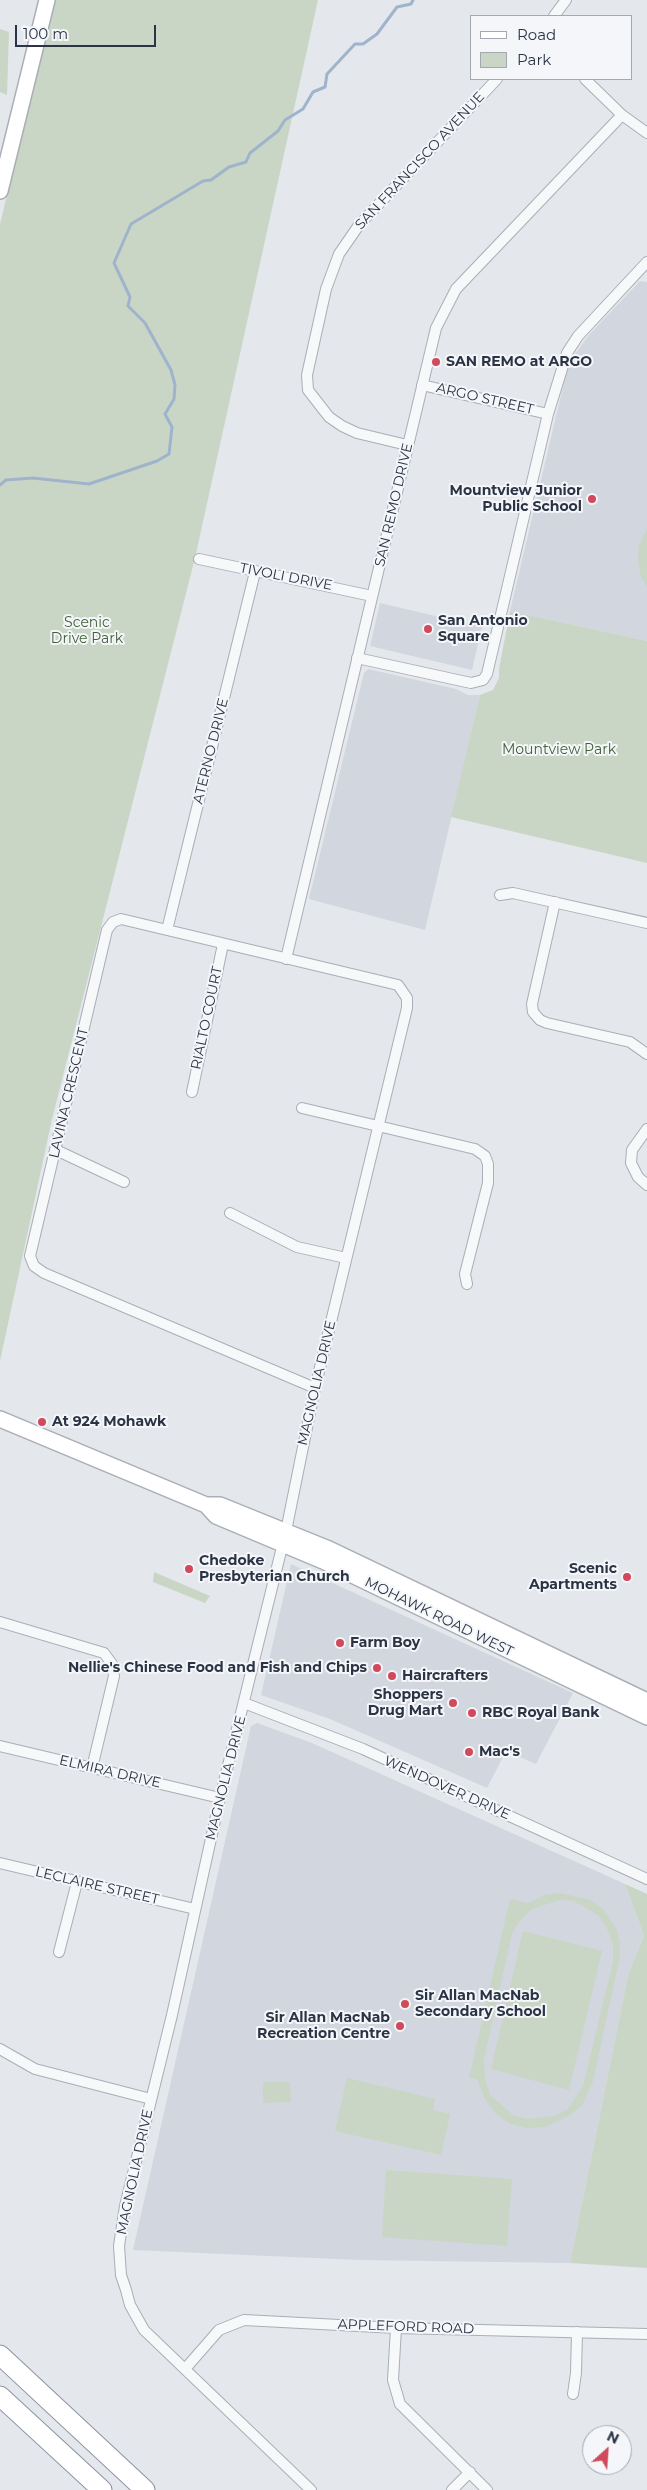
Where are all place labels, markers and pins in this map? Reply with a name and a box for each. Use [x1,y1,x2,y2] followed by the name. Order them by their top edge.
[446,354,592,370] place label: SAN REMO at ARGO
[430,356,442,368] marker: SAN REMO at ARGO
[450,483,582,516] place label: Mountview Junior Public School
[586,493,598,505] marker: Mountview Junior Public School
[438,613,528,646] place label: San Antonio Square
[422,623,434,635] marker: San Antonio Square
[52,1414,166,1430] place label: At 924 Mohawk
[36,1416,48,1428] marker: At 924 Mohawk
[199,1553,350,1585] place label: Chedoke Presbyterian Church
[529,1561,617,1594] place label: Scenic Apartments
[183,1563,195,1575] marker: Chedoke Presbyterian Church
[621,1571,633,1583] marker: Scenic Apartments
[350,1635,420,1651] place label: Farm Boy
[334,1637,346,1649] marker: Farm Boy
[68,1660,367,1676] place label: Nellie's Chinese Food and Fish and Chips
[371,1662,383,1674] marker: Nellie's Chinese Food and Fish and Chips
[402,1668,488,1684] place label: Haircrafters
[386,1670,398,1682] marker: Haircrafters
[368,1687,443,1720] place label: Shoppers Drug Mart
[447,1697,459,1709] marker: Shoppers Drug Mart
[482,1705,599,1721] place label: RBC Royal Bank
[466,1707,478,1719] marker: RBC Royal Bank
[479,1744,520,1760] place label: Mac's
[463,1746,475,1758] marker: Mac's
[415,1988,546,2020] place label: Sir Allan MacNab Secondary School
[399,1998,411,2010] marker: Sir Allan MacNab Secondary School
[257,2010,390,2042] place label: Sir Allan MacNab Recreation Centre
[394,2020,406,2032] marker: Sir Allan MacNab Recreation Centre

